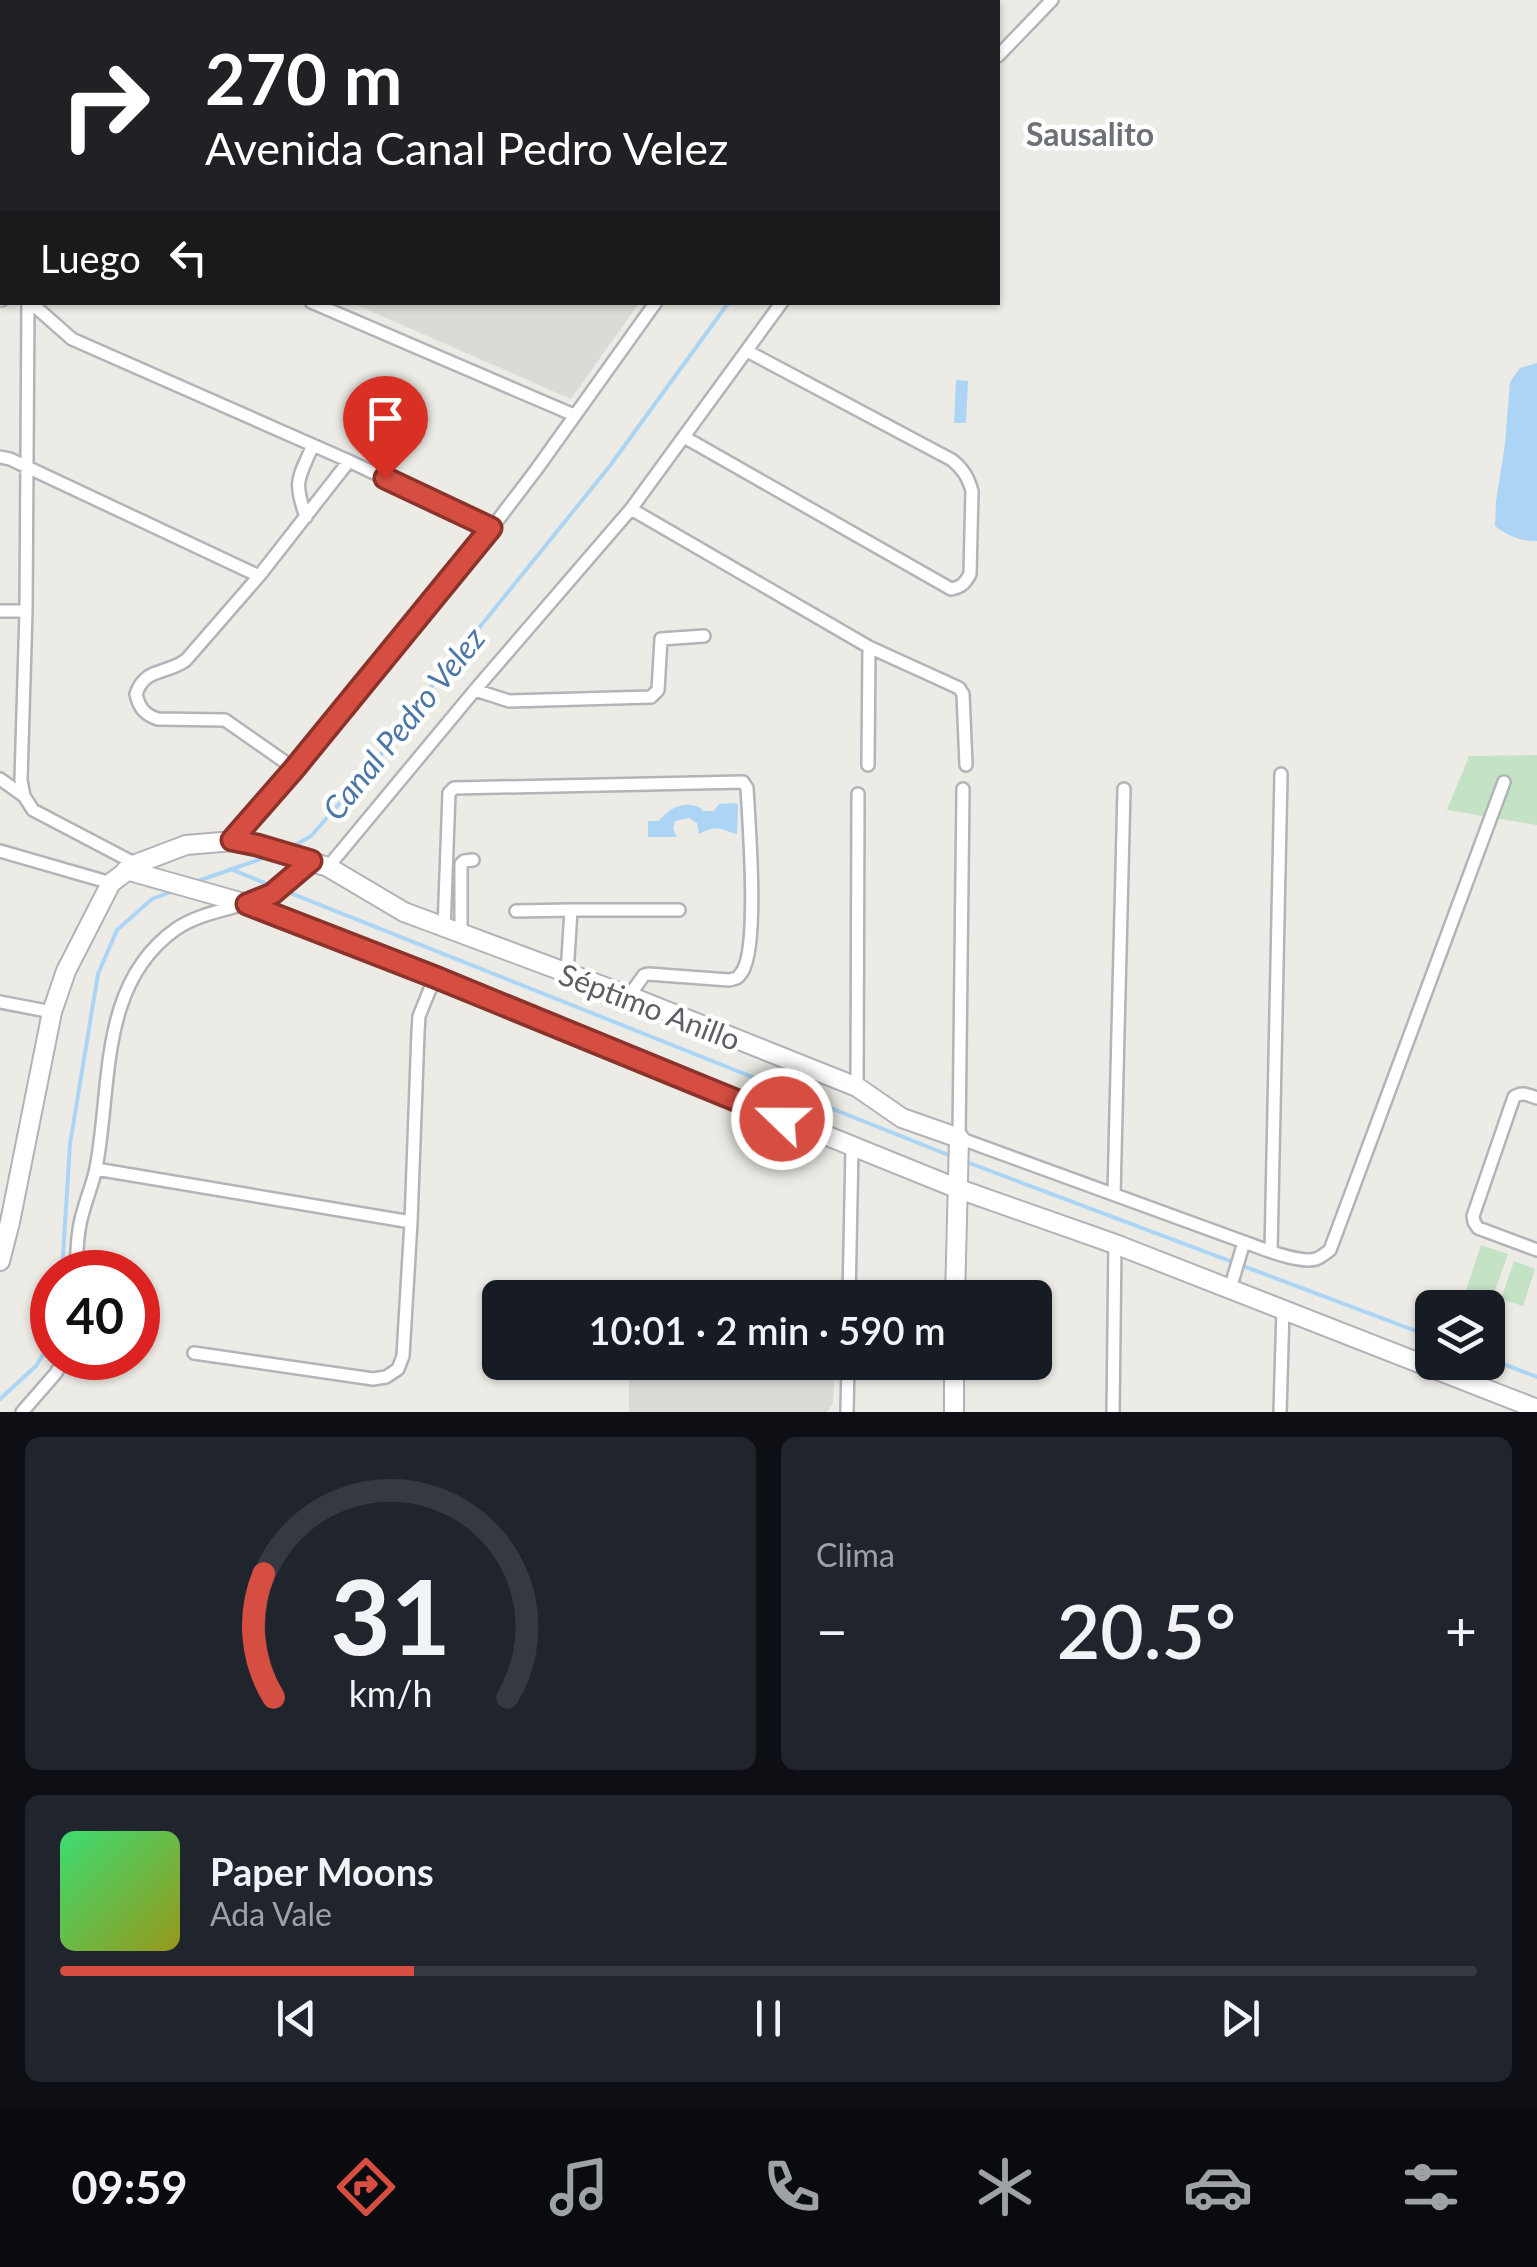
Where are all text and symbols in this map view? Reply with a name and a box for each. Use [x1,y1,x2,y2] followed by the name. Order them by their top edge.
[205,36,402,120] text: 270 m
[40,40,170,170] icon: right
[1026,114,1154,153] district label: Sausalito
[205,121,728,175] text: Avenida Canal Pedro Velez
[161,230,216,285] icon: left
[40,235,141,281] text: Luego
[343,376,428,479] pin
[358,391,413,446] icon: arrive
[314,619,493,827] water label: Canal Pedro Velez
[554,955,746,1057] street label: Séptimo Anillo
[730,1067,834,1171] position arrow
[30,1250,160,1380] speed limit sign: 40
[1415,1290,1505,1380] map controls
[1415,1290,1505,1380] button: layers
[589,1307,945,1353] text: 10:01 · 2 min · 590 m
[816,1535,895,1574] text: Clima
[330,1552,451,1677] text: 31
[1057,1585,1236,1675] text: 20.5°
[816,1597,848,1663] text: −
[1445,1597,1477,1663] text: +
[349,1672,432,1715] text: km/h
[210,1848,434,1894] text: Paper Moons
[210,1894,332,1933] text: Ada Vale
[269,1991,324,2046] icon: previous
[741,1991,796,2046] icon: pause
[1213,1991,1268,2046] icon: next
[331,2152,401,2222] icon: directions
[544,2152,614,2222] icon: music
[757,2152,827,2222] icon: phone
[970,2152,1040,2222] icon: climate
[1183,2152,1253,2222] icon: car
[1396,2152,1466,2222] icon: filters
[72,2160,188,2214] text: 09:59

